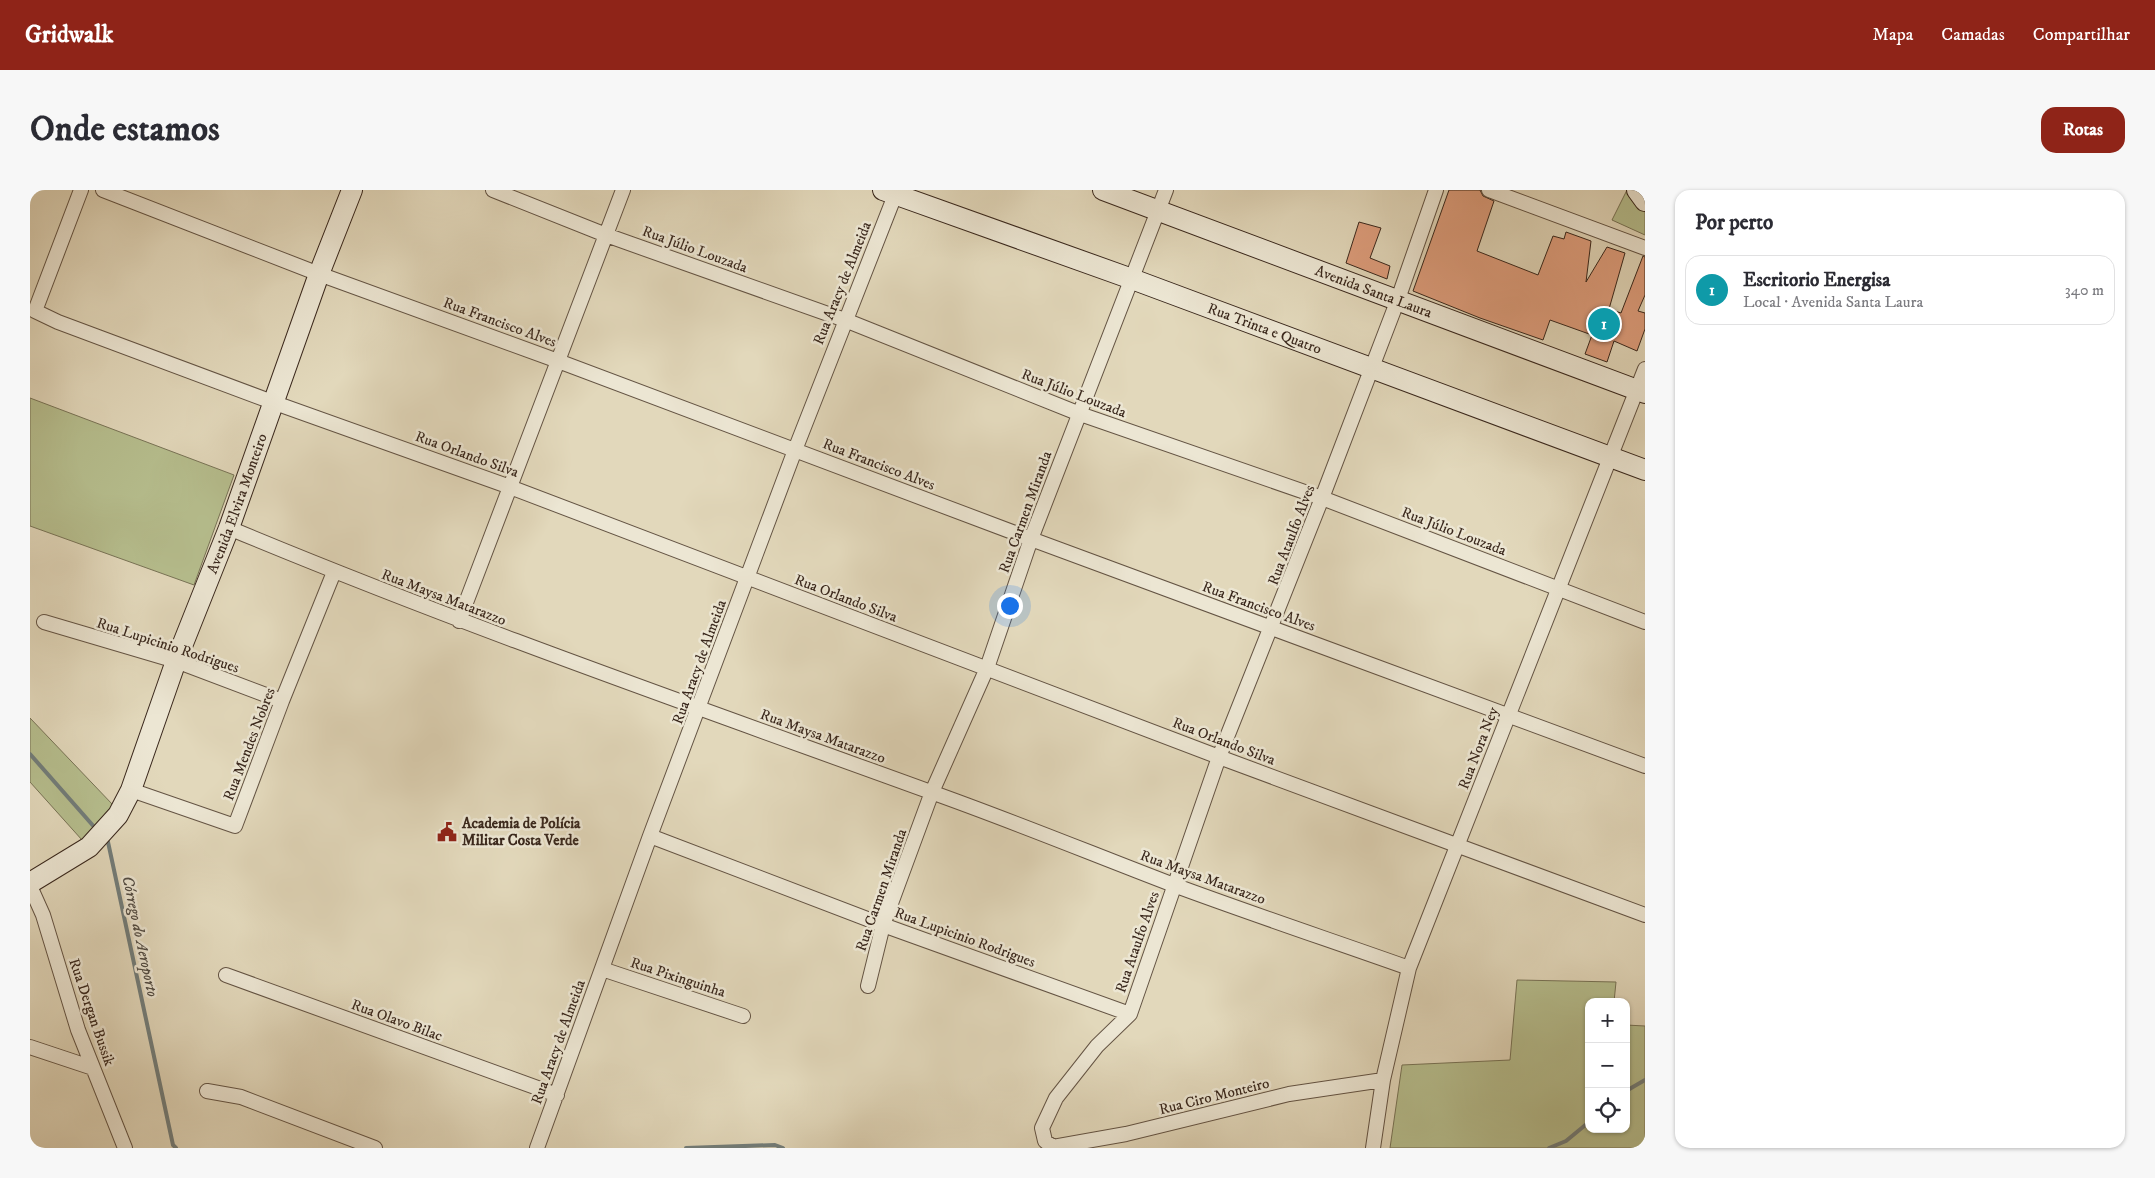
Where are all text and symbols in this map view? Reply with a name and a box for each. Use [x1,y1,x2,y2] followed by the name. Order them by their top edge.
[25,20,113,50] text: Gridwalk
[1873,24,1913,46] text: Mapa
[1941,24,2005,46] text: Camadas
[2033,24,2130,46] text: Compartilhar
[2041,107,2125,153] button: Rotas
[30,108,220,152] text: Onde estamos
[1695,210,1773,236] text: Por perto
[809,218,876,348] street label: Rua Aracy de Almeida
[640,222,751,278] street label: Rua Júlio Louzada
[1312,261,1435,323] street label: Avenida Santa Laura
[1743,269,1890,292] text: Escritorio Energisa
[1709,280,1715,300] text: 1
[2065,280,2104,300] text: 340 m
[1743,292,1923,312] text: Local · Avenida Santa Laura
[441,293,559,352] street label: Rua Francisco Alves
[1205,299,1324,359] street label: Rua Trinta e Quatro
[1588,305,1620,343] pin: 1
[1019,365,1129,422] street label: Rua Júlio Louzada
[413,427,522,482] street label: Rua Orlando Silva
[203,431,272,577] street label: Avenida Elvira Monteiro
[820,434,938,495] street label: Rua Francisco Alves
[995,448,1057,576] street label: Rua Carmen Miranda
[1264,482,1319,588] street label: Rua Ataulfo Alves
[1399,503,1509,560] street label: Rua Júlio Louzada
[379,565,509,630] street label: Rua Maysa Matarazzo
[792,570,901,627] street label: Rua Orlando Silva
[1200,577,1318,636] street label: Rua Francisco Alves
[997,593,1023,619] your location
[668,597,731,727] street label: Rua Aracy de Almeida
[94,613,242,677] street label: Rua Lupicinio Rodrigues
[219,685,280,803] street label: Rua Mendes Nobres
[1454,704,1503,792] street label: Rua Nora Ney
[758,705,888,768] street label: Rua Maysa Matarazzo
[1170,713,1279,770] street label: Rua Orlando Silva
[461,814,581,850] place label: Academia de Polícia Militar Costa Verde
[436,821,458,843] public building icon: Academia de Polícia Militar Costa Verde
[852,826,912,954] street label: Rua Carmen Miranda
[1138,846,1268,909] street label: Rua Maysa Matarazzo
[117,874,163,999] water label: Córrego do Aeroporto
[1111,889,1164,995] street label: Rua Ataulfo Alves
[892,903,1038,972] street label: Rua Lupicinio Rodrigues
[628,953,728,1002] street label: Rua Pixinguinha
[64,956,119,1069] street label: Rua Dergan Bussik
[527,977,590,1107] street label: Rua Aracy de Almeida
[349,995,446,1046] street label: Rua Olavo Bilac
[1585,998,1630,1133] map controls
[1585,998,1630,1043] button: +
[1585,1043,1630,1088] button: −
[1157,1074,1271,1119] street label: Rua Ciro Monteiro
[1585,1088,1630,1133] button: locate

